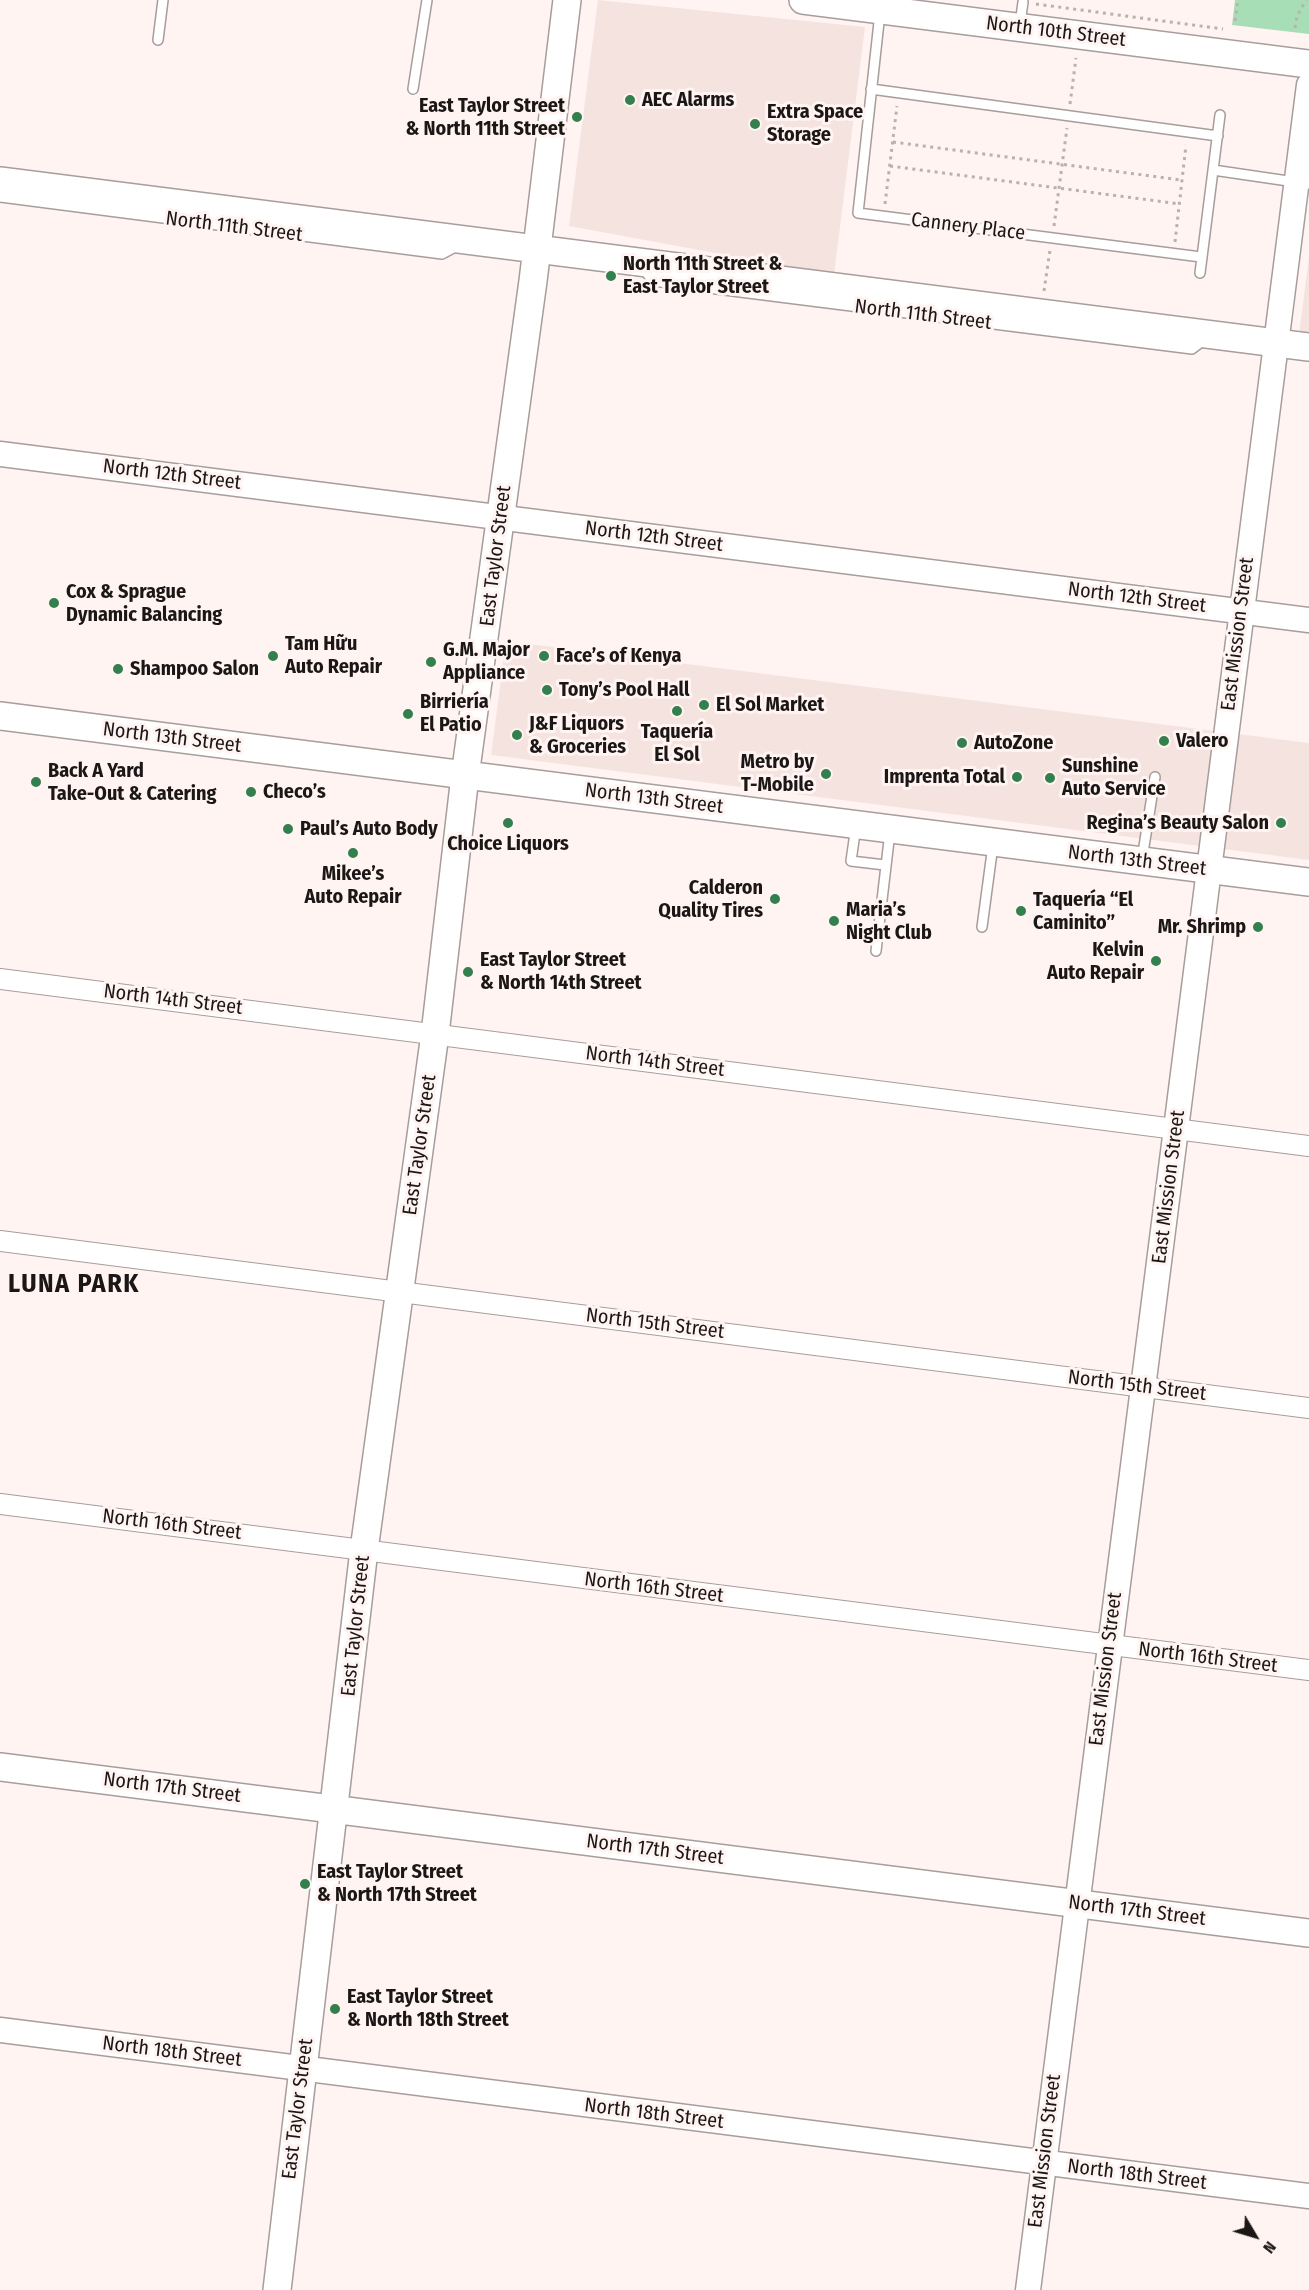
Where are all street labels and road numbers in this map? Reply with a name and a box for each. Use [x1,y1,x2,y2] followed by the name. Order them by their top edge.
[985,12,1127,52] street label: North 10th Street
[164,207,304,247] street label: North 11th Street
[910,208,1026,246] street label: Cannery Place
[853,295,993,335] street label: North 11th Street
[102,455,242,495] street label: North 12th Street
[475,484,517,628] street label: East Taylor Street
[584,517,724,557] street label: North 12th Street
[1217,556,1259,712] street label: East Mission Street
[1067,578,1207,618] street label: North 12th Street
[101,718,243,758] street label: North 13th Street
[583,779,725,819] street label: North 13th Street
[1066,841,1208,881] street label: North 13th Street
[102,980,244,1020] street label: North 14th Street
[584,1042,726,1082] street label: North 14th Street
[398,1073,442,1217] street label: East Taylor Street
[1148,1109,1190,1265] street label: East Mission Street
[584,1304,726,1344] street label: North 15th Street
[1066,1366,1208,1406] street label: North 15th Street
[101,1505,243,1545] street label: North 16th Street
[337,1554,375,1698] street label: East Taylor Street
[583,1568,725,1608] street label: North 16th Street
[1085,1591,1127,1747] street label: East Mission Street
[1137,1638,1279,1678] street label: North 16th Street
[102,1768,242,1808] street label: North 17th Street
[585,1830,725,1870] street label: North 17th Street
[1067,1891,1207,1931] street label: North 17th Street
[101,2032,243,2072] street label: North 18th Street
[277,2037,319,2181] street label: East Taylor Street
[1024,2073,1066,2229] street label: East Mission Street
[583,2094,725,2134] street label: North 18th Street
[1066,2155,1208,2195] street label: North 18th Street

